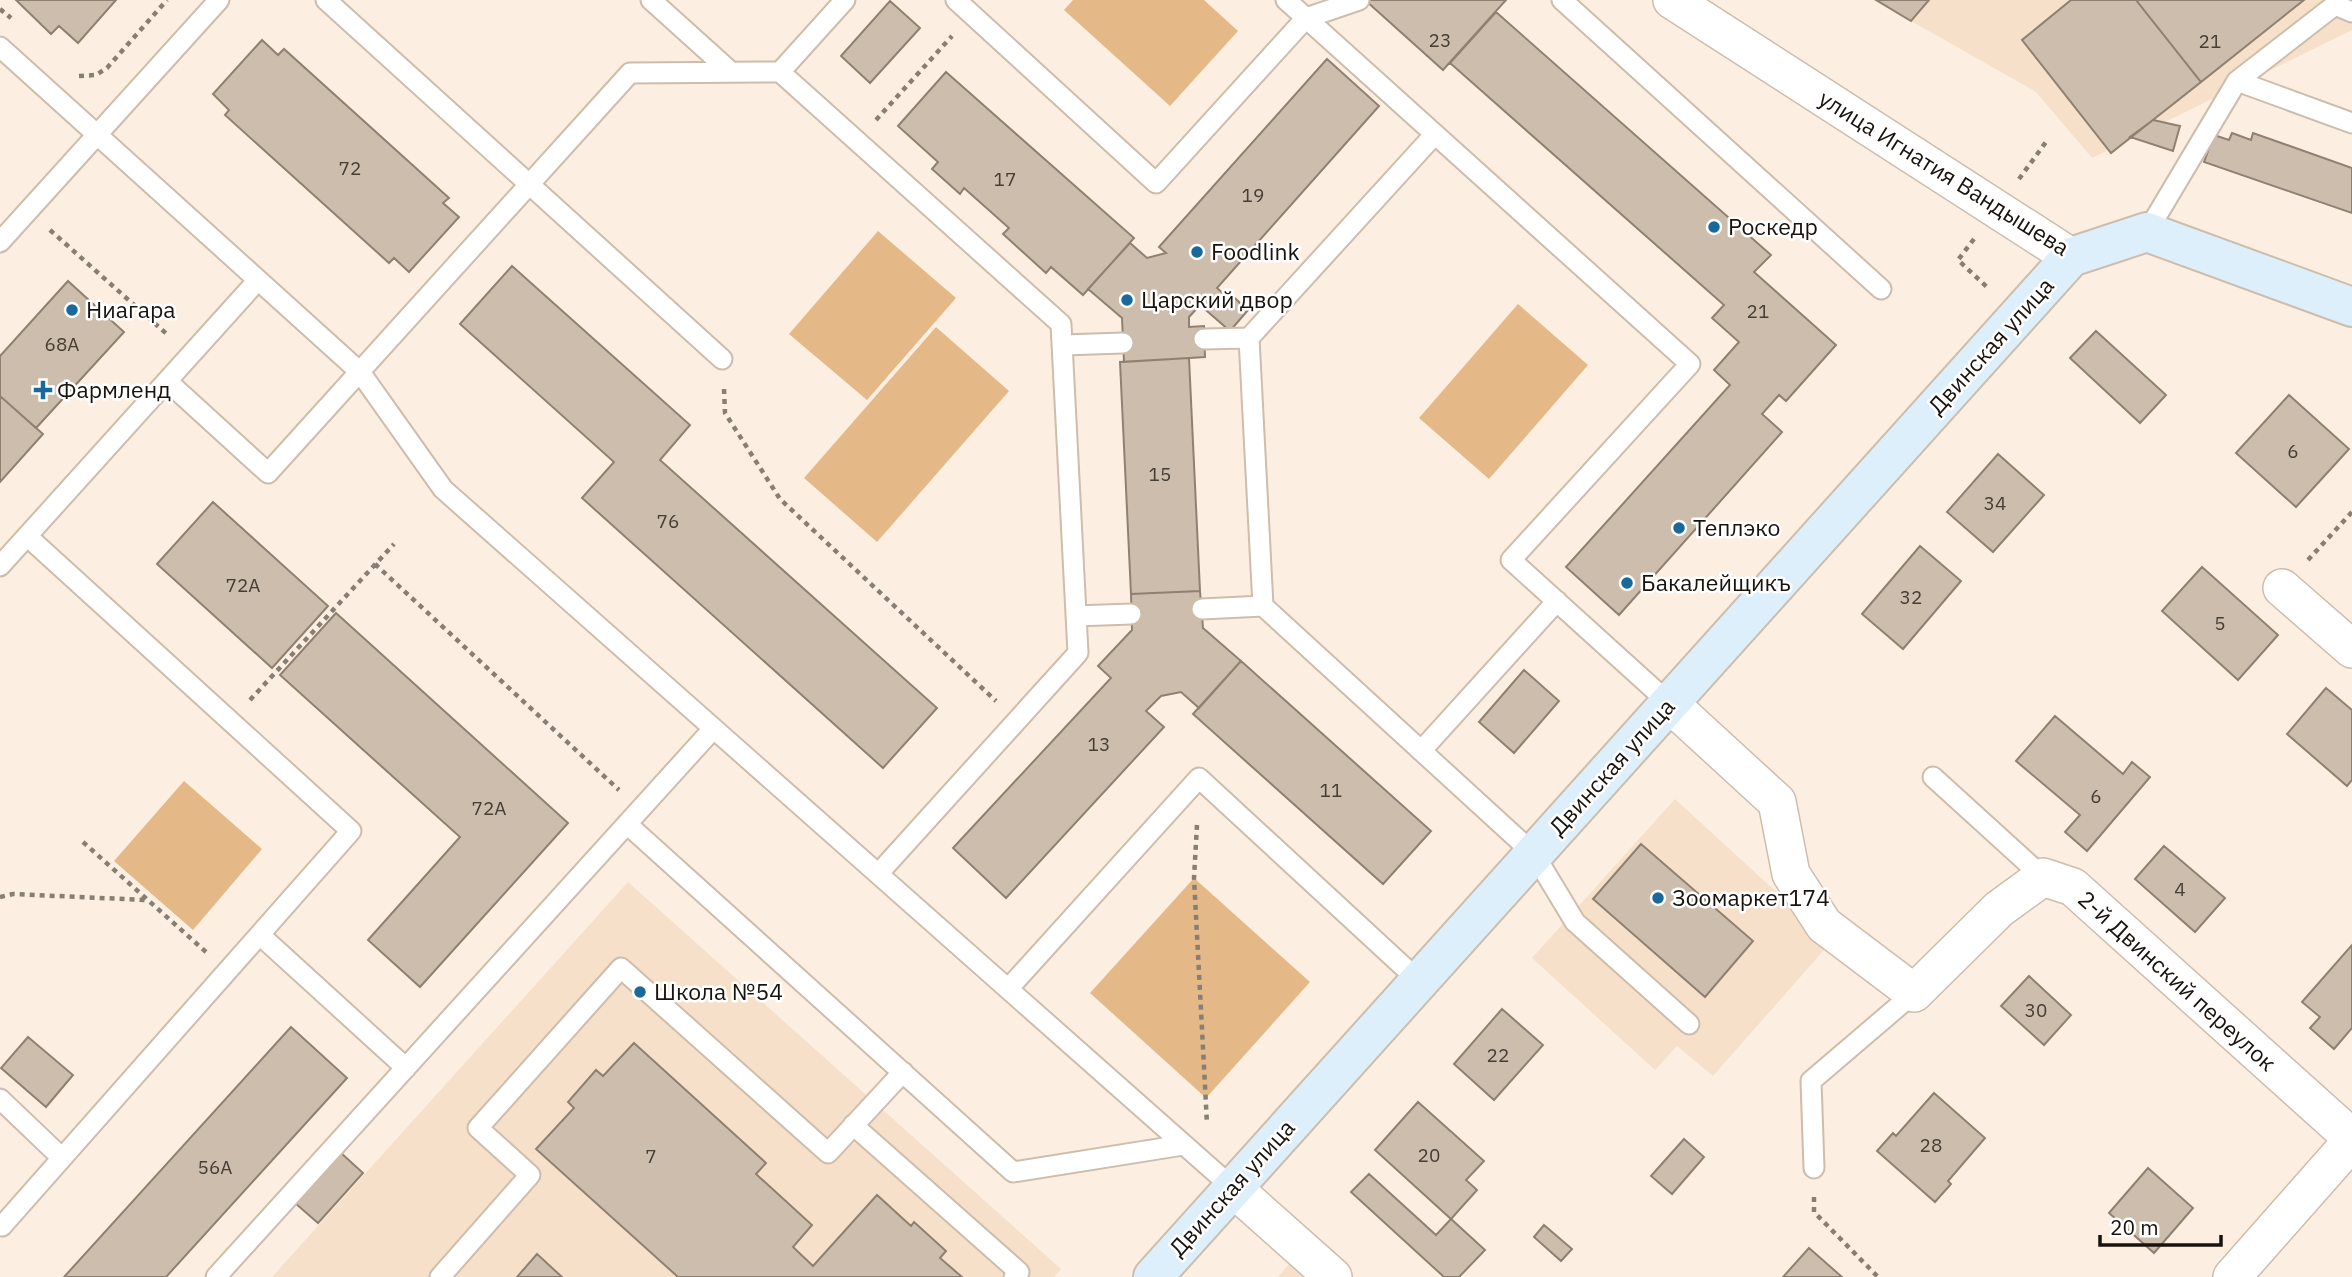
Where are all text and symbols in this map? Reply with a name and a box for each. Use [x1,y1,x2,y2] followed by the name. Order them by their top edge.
[1429,28,1451,52] house number: 23
[2199,29,2221,53] house number: 21
[1814,83,2075,262] street label: улица Игнатия Вандышева
[339,156,361,180] house number: 72
[994,167,1016,191] house number: 17
[1242,183,1264,207] house number: 19
[1728,211,1818,241] place label: Роскедр
[1706,219,1722,235] marker: Роскедр
[1211,236,1300,266] place label: Foodlink
[1189,244,1205,260] marker: Foodlink
[1921,271,2060,420] street label: Двинская улица
[1141,284,1293,314] place label: Царский двор
[1119,292,1135,308] marker: Царский двор
[86,294,176,324] place label: Ниагара
[1747,299,1769,323] house number: 21
[64,302,80,318] marker: Ниагара
[45,332,79,356] house number: 68А
[57,374,171,404] place label: Фармленд
[35,382,51,398] marker: Фармленд
[2287,439,2299,463] house number: 6
[1149,462,1171,486] house number: 15
[1984,491,2006,515] house number: 34
[657,509,679,533] house number: 76
[1693,512,1780,542] place label: Теплэко
[1671,520,1687,536] marker: Теплэко
[1641,567,1791,597] place label: Бакалейщикъ
[226,573,260,597] house number: 72А
[1619,575,1635,591] marker: Бакалейщикъ
[1900,585,1922,609] house number: 32
[2214,611,2226,635] house number: 5
[1542,692,1681,841] street label: Двинская улица
[1088,732,1110,756] house number: 13
[1320,778,1342,802] house number: 11
[2090,784,2102,808] house number: 6
[472,796,506,820] house number: 72А
[2174,877,2186,901] house number: 4
[1672,882,1830,912] place label: Зоомаркет174
[2072,883,2283,1077] street label: 2-й Двинский переулок
[1650,890,1666,906] marker: Зоомаркет174
[654,976,783,1006] place label: Школа №54
[632,984,648,1000] marker: Школа №54
[2025,998,2047,1022] house number: 30
[1487,1043,1509,1067] house number: 22
[1162,1113,1301,1262] street label: Двинская улица
[1920,1133,1942,1157] house number: 28
[1418,1143,1440,1167] house number: 20
[645,1144,657,1168] house number: 7
[198,1155,232,1179] house number: 56А
[2100,1204,2221,1248] scale bar
[2110,1213,2159,1241] text: 20 m

